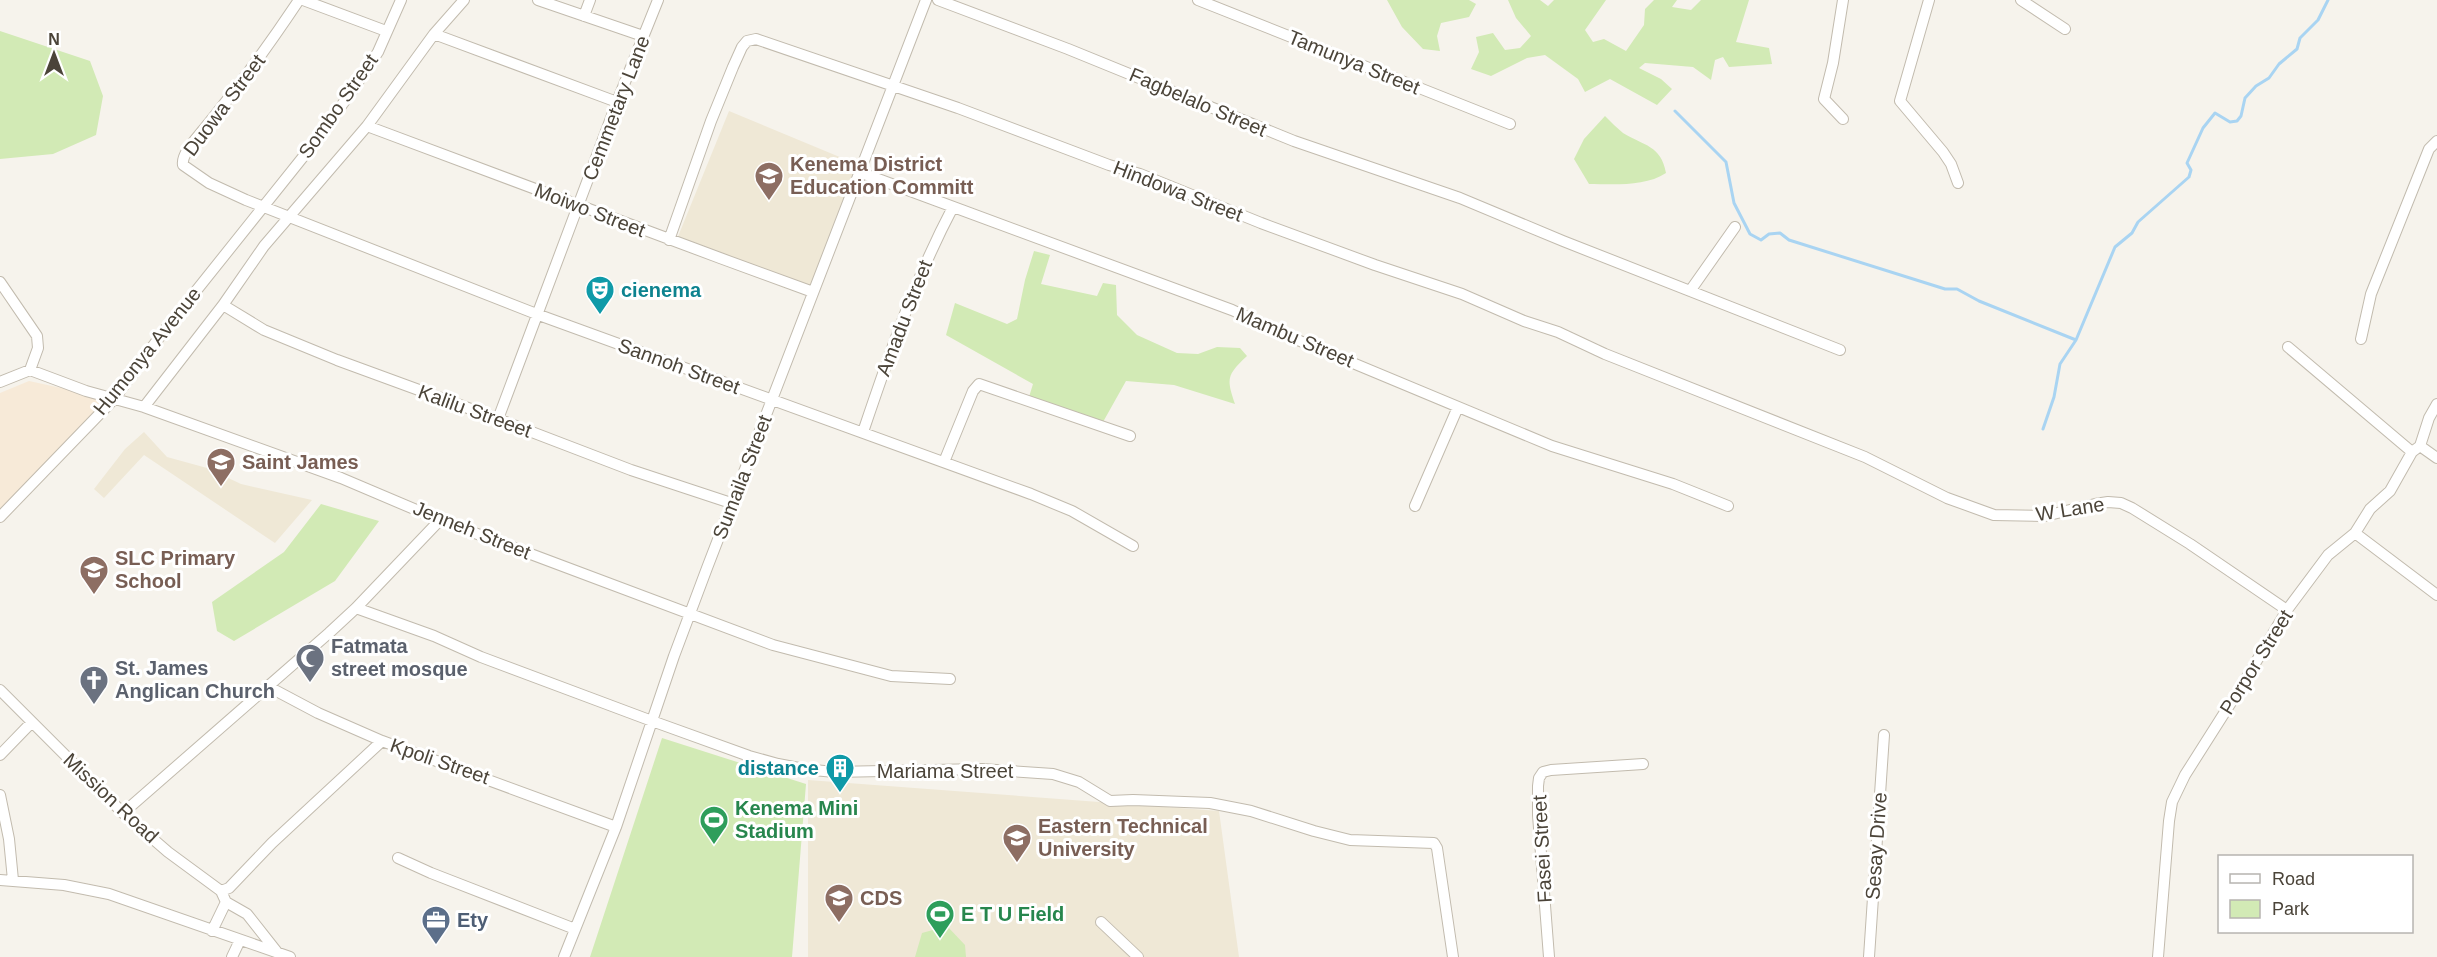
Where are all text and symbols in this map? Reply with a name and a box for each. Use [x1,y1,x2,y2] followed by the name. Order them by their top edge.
[24,24,84,84] north arrow
[1285,26,1423,99] street label: Tamunya Street
[48,31,60,48] text: N
[578,32,654,184] street label: Cemmetary Lane
[294,49,382,162] street label: Sombo Street
[179,50,270,160] street label: Duowa Street
[1126,63,1270,141] street label: Fagbelalo Street
[790,153,974,198] place label: Kenema District Education Committ
[1110,156,1246,226] street label: Hindowa Street
[753,160,785,202] school or university icon: Kenema District Education Committ
[532,179,649,241] street label: Moiwo Street
[872,257,936,379] street label: Amadu Street
[584,274,616,316] theatre icon: cienema
[621,279,702,301] place label: cienema
[89,283,205,419] street label: Humonya Avenue
[1233,302,1358,372] street label: Mambu Street
[615,334,743,398] street label: Sannoh Street
[415,380,535,442] street label: Kalilu Streeet
[708,411,776,542] street label: Sumaila Street
[205,446,237,488] school or university icon: Saint James
[242,451,359,473] place label: Saint James
[2034,493,2106,525] street label: W Lane
[410,496,534,564] street label: Jenneh Street
[115,547,236,592] place label: SLC Primary School
[78,554,110,596] school or university icon: SLC Primary School
[2215,605,2297,718] street label: Porpor Street
[331,635,468,680] place label: Fatmata street mosque
[294,642,326,684] mosque icon: Fatmata street mosque
[115,657,275,702] place label: St. James Anglican Church
[78,664,110,706] church icon: St. James Anglican Church
[388,734,493,788] street label: Kpoli Street
[59,749,163,847] street label: Mission Road
[824,752,856,794] building icon: distance
[738,757,819,779] place label: distance
[877,760,1014,782] street label: Mariama Street
[1861,791,1891,901] street label: Sesay Drive
[1528,794,1556,903] street label: Fasei Street
[735,797,858,842] place label: Kenema Mini Stadium
[698,804,730,846] sports icon: Kenema Mini Stadium
[1038,815,1208,860] place label: Eastern Technical University
[1001,822,1033,864] school or university icon: Eastern Technical University
[2218,855,2413,933] legend
[2272,869,2315,889] text: Road
[823,882,855,924] school or university icon: CDS
[860,887,902,909] place label: CDS
[924,898,956,940] sports icon: E T U Field
[2272,899,2310,919] text: Park
[961,903,1064,925] place label: E T U Field
[420,904,452,946] office icon: Ety
[457,909,489,931] place label: Ety

